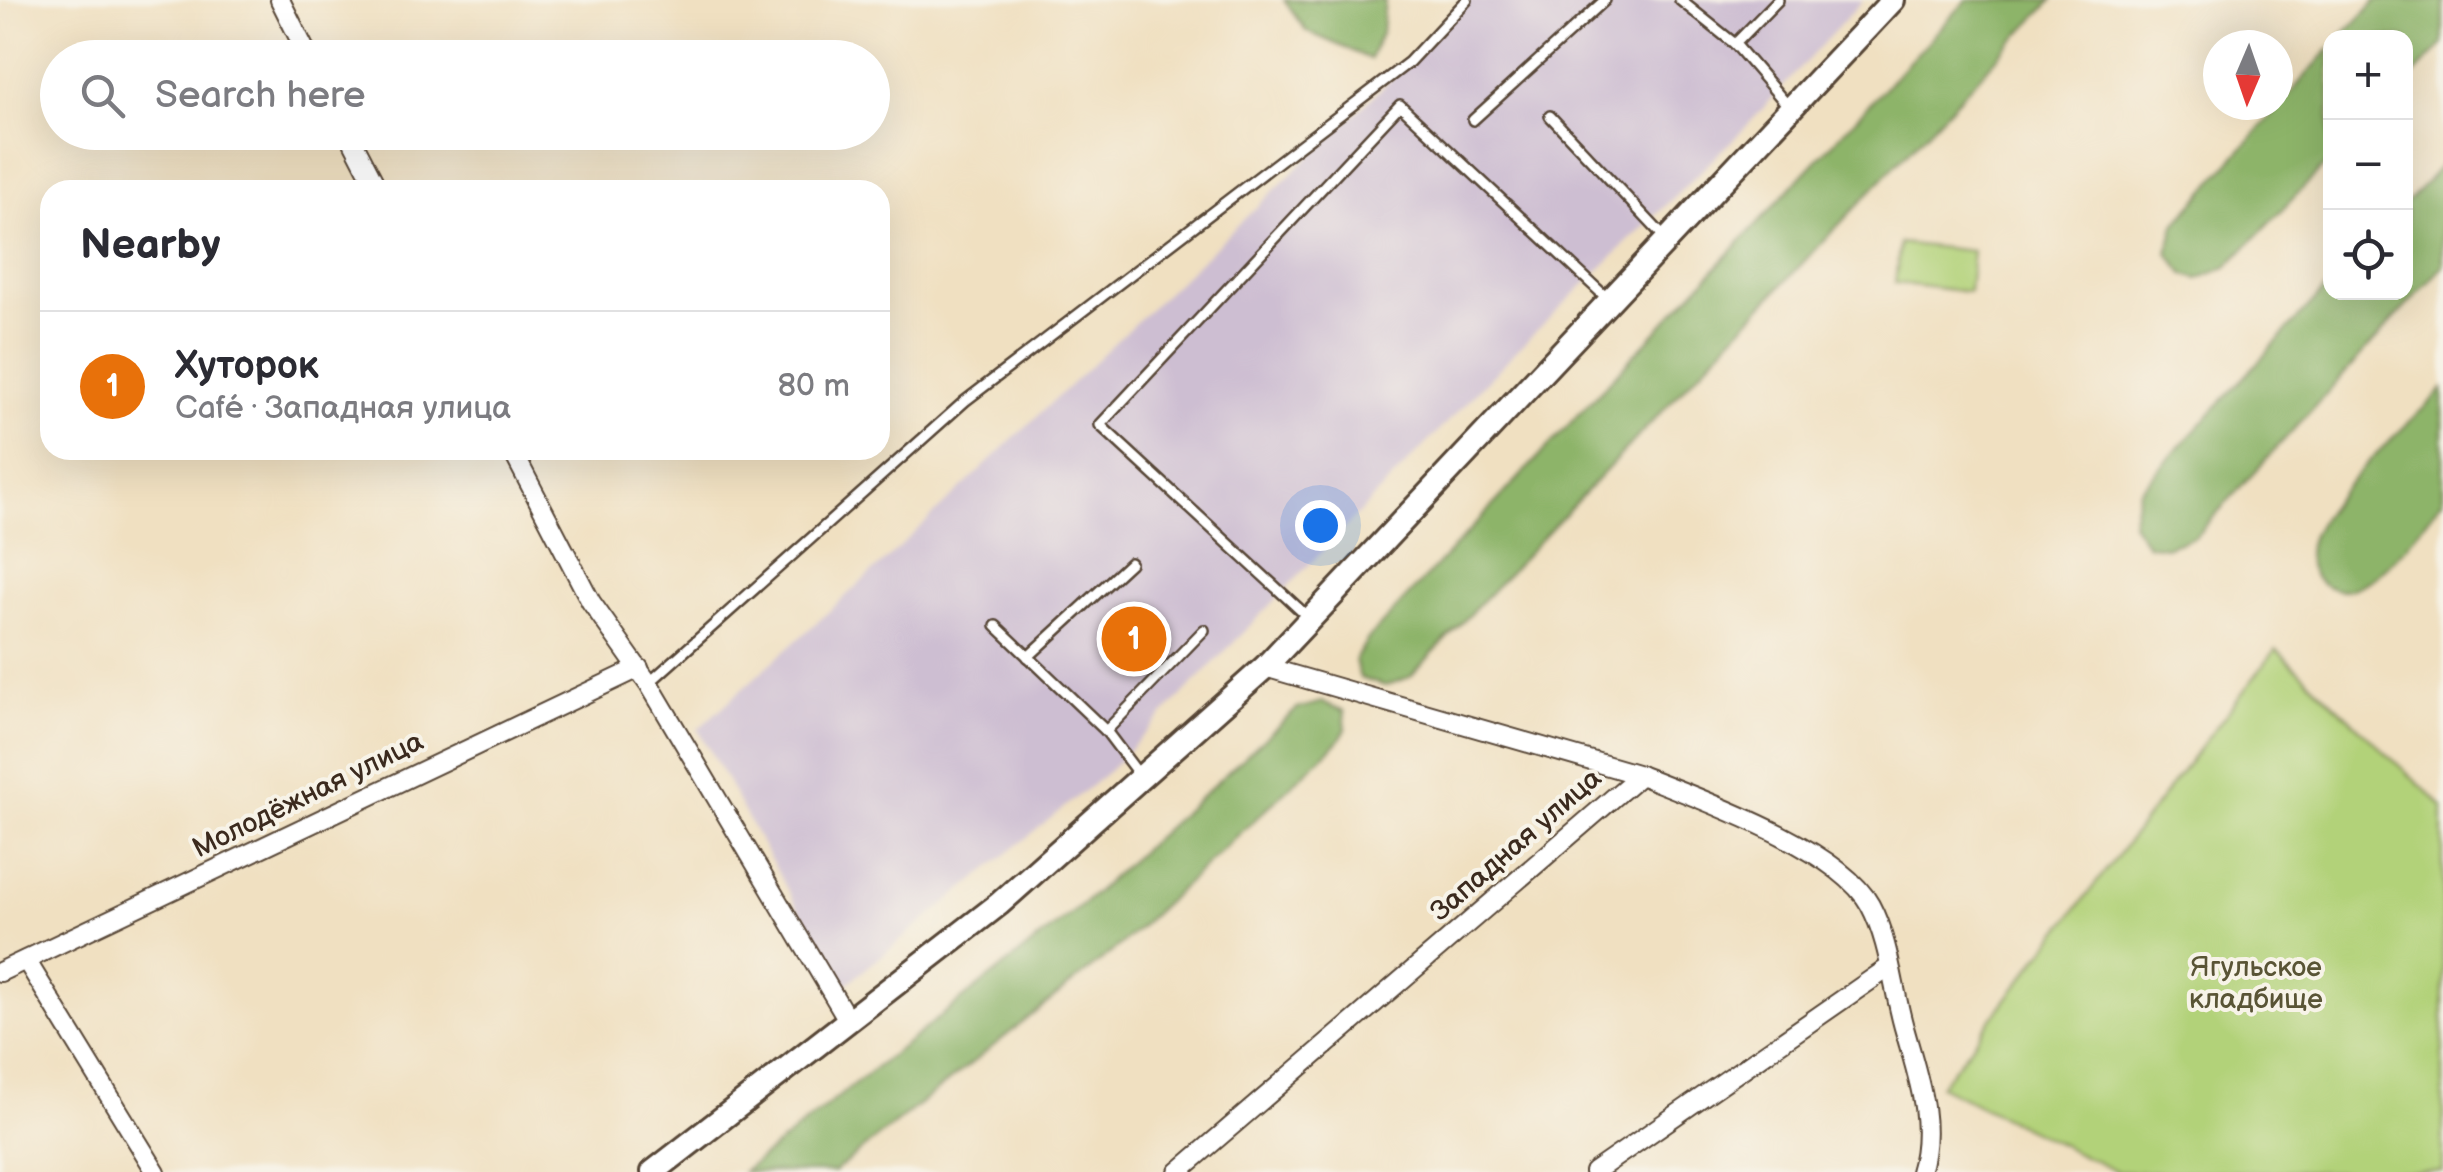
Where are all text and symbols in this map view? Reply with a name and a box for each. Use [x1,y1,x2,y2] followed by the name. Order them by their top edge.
[2203,30,2293,120] north arrow
[2323,30,2413,300] map controls
[2323,30,2413,120] button: +
[40,40,890,150] search box
[75,68,130,123] icon: search
[155,73,366,118] text: Search here
[2323,120,2413,210] button: −
[2323,210,2413,300] button: locate
[80,220,220,271] text: Nearby
[175,344,318,389] text: Хуторок
[106,367,119,406] text: 1
[777,367,850,406] text: 80 m
[175,389,511,428] text: Café · Западная улица
[1295,500,1346,551] your location
[1102,602,1166,676] pin: 1
[187,725,429,865] street label: Молодёжная улица
[1424,761,1609,928] street label: Западная улица
[2189,951,2323,1016] park label: Ягульское кладбище

